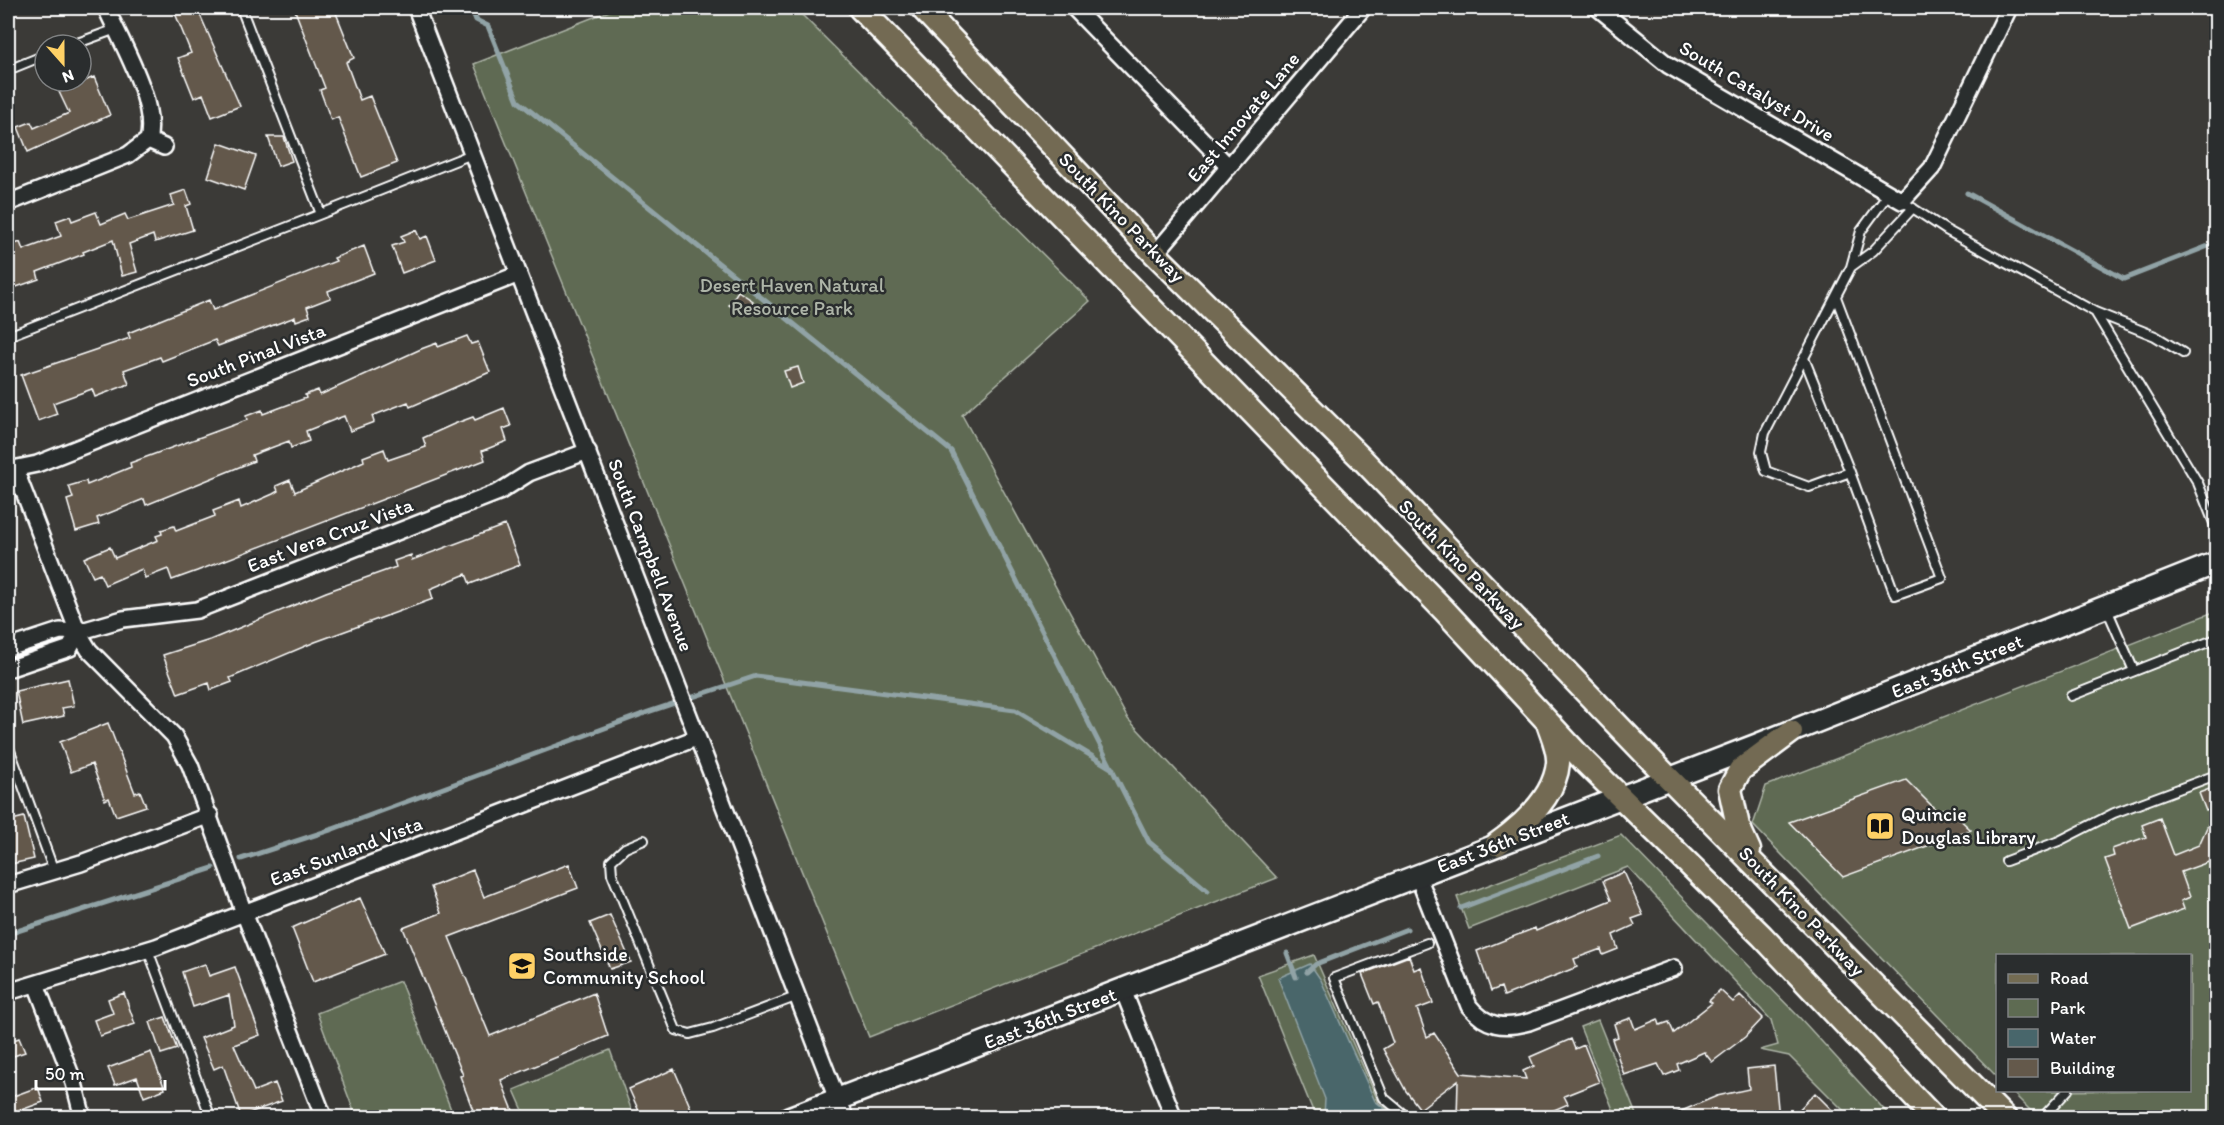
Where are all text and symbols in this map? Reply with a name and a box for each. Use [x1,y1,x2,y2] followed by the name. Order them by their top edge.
[33,33,93,93] north arrow
[1675,35,1839,147] street label: South Catalyst Drive
[1182,47,1304,187] street label: East Innovate Lane
[60,66,77,87] text: N
[1054,147,1191,287] street label: South Kino Parkway
[700,273,885,320] park label: Desert Haven Natural Resource Park
[183,317,329,393] street label: South Pinal Vista
[603,455,699,655] street label: South Campbell Avenue
[244,492,417,578] street label: East Vera Cruz Vista
[1394,494,1531,634] street label: South Kino Parkway
[1888,629,2026,703] street label: East 36th Street
[1901,802,2036,849] place label: Quincie Douglas Library
[1433,806,1573,878] street label: East 36th Street
[1864,810,1896,842] library icon: Quincie Douglas Library
[267,811,426,891] street label: East Sunland Vista
[1734,841,1871,981] street label: South Kino Parkway
[543,942,706,989] place label: Southside Community School
[506,950,538,982] school or university icon: Southside Community School
[1996,954,2191,1092] legend
[2050,967,2089,989] text: Road
[980,982,1120,1054] street label: East 36th Street
[2050,997,2085,1019] text: Park
[2050,1027,2096,1049] text: Water
[36,1053,165,1091] scale bar
[2050,1057,2116,1079] text: Building
[45,1063,85,1085] text: 50 m

